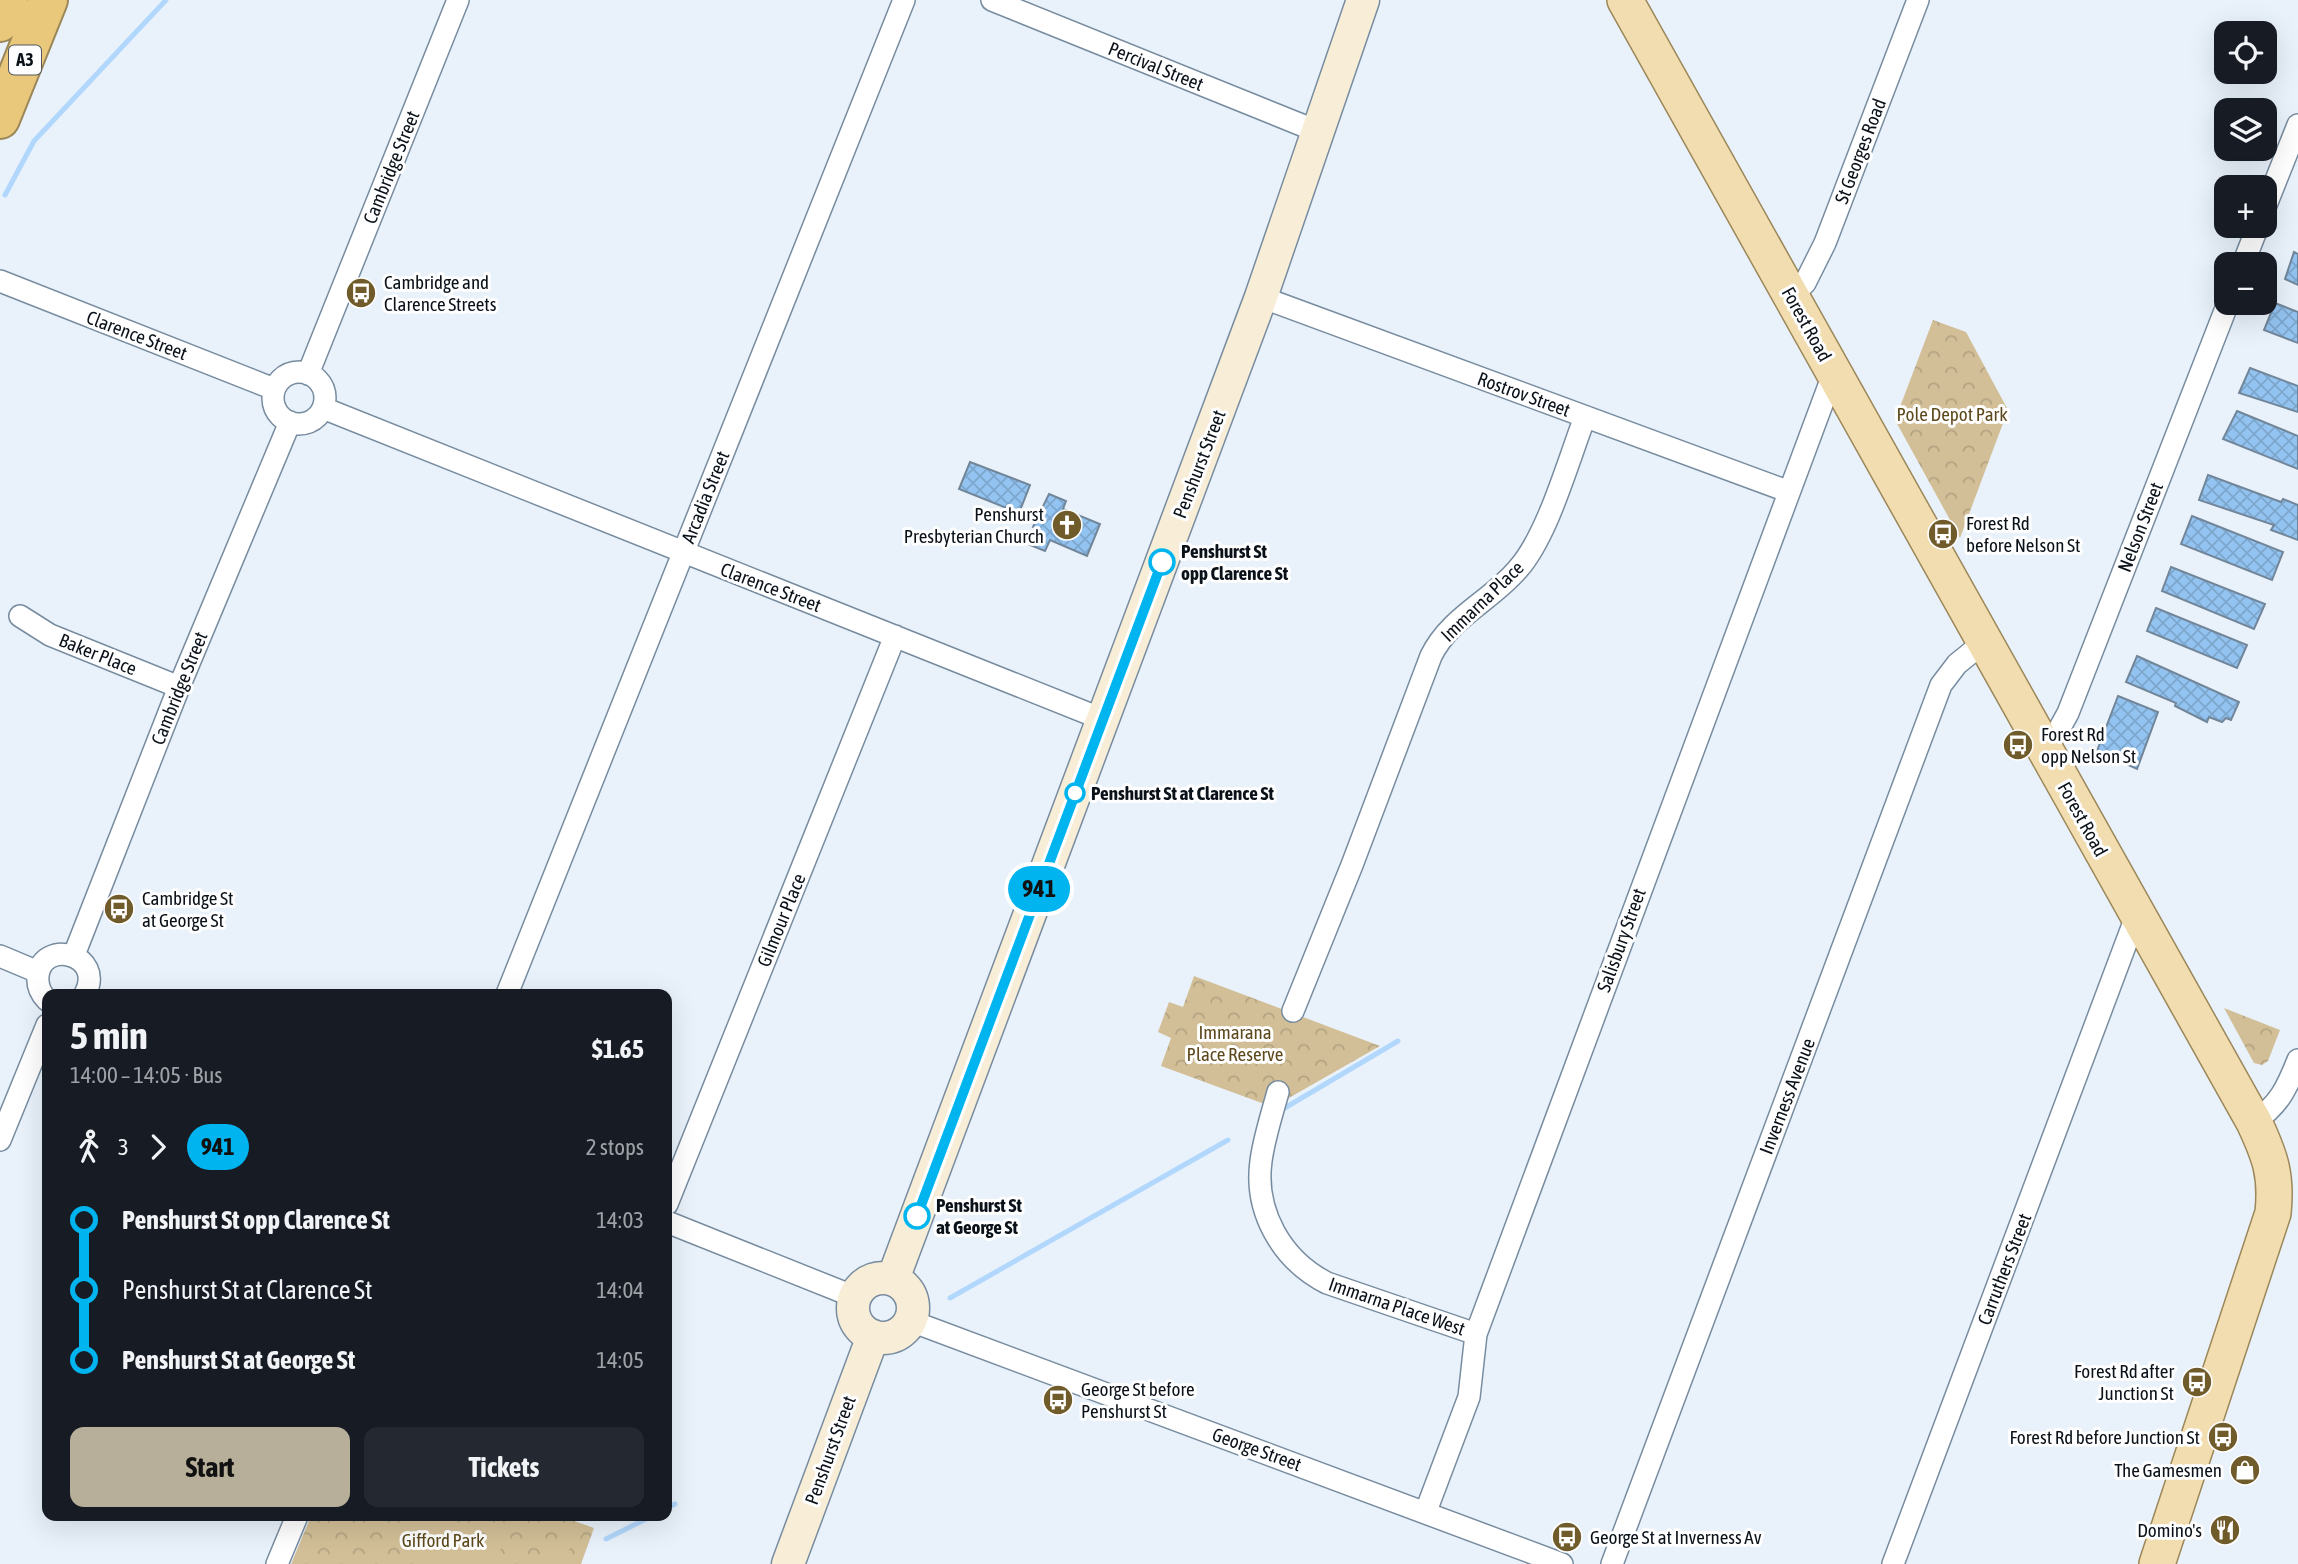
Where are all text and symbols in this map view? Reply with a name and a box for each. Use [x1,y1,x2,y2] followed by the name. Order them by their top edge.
[2214,21,2277,315] map controls
[2214,21,2277,84] button: locate
[1105,37,1207,95] street label: Percival Street
[9,46,41,74] road number: A3
[1830,95,1890,207] street label: St Georges Road
[2214,98,2277,161] button: layers
[358,107,424,227] street label: Cambridge Street
[2214,175,2277,238] button: +
[2214,252,2277,315] button: −
[384,271,497,315] place label: Cambridge and Clarence Streets
[344,276,378,310] bus stop icon: Cambridge and Clarence Streets
[1778,283,1836,365] street label: Forest Road
[84,306,190,364] street label: Clarence Street
[1475,367,1573,421] street label: Rostrov Street
[1896,403,2008,425] park label: Pole Depot Park
[1168,407,1230,521] street label: Penshurst Street
[677,448,733,546] street label: Arcadia Street
[2113,479,2167,575] street label: Nelson Street
[904,503,1044,547] place label: Penshurst Presbyterian Church
[1050,508,1084,542] church icon: Penshurst Presbyterian Church
[1966,512,2080,556] place label: Forest Rd before Nelson St
[1926,517,1960,551] bus stop icon: Forest Rd before Nelson St
[1181,540,1289,584] place label: Penshurst St opp Clarence St
[1149,549,1175,575] marker: Penshurst St opp Clarence St
[1436,556,1528,646] street label: Immarna Place
[718,558,824,616] street label: Clarence Street
[146,628,212,748] street label: Cambridge Street
[56,629,140,679] street label: Baker Place
[2041,723,2136,767] place label: Forest Rd opp Nelson St
[2001,728,2035,762] bus stop icon: Forest Rd opp Nelson St
[2054,778,2112,860] street label: Forest Road
[1091,782,1275,804] place label: Penshurst St at Clarence St
[1065,783,1085,803] marker: Penshurst St at Clarence St
[999,866,1079,912] line badge: 941
[752,870,810,970] street label: Gilmour Place
[1022,875,1056,902] text: 941
[1592,885,1650,995] street label: Salisbury Street
[142,887,234,931] place label: Cambridge St at George St
[102,892,136,926] bus stop icon: Cambridge St at George St
[70,1014,148,1057] text: 5 min
[1187,1021,1283,1065] park label: Immarana Place Reserve
[592,1034,644,1064] text: $1.65
[1755,1035,1819,1157] street label: Inverness Avenue
[70,1062,222,1088] text: 14:00 – 14:05 · Bus
[70,1128,108,1166] icon: walk
[139,1128,177,1166] icon: forward
[201,1133,235,1160] text: 941
[118,1134,129,1160] text: 3
[586,1134,644,1160] text: 2 stops
[936,1194,1022,1238] place label: Penshurst St at George St
[904,1203,930,1229] marker: Penshurst St at George St
[122,1205,390,1235] text: Penshurst St opp Clarence St
[596,1207,644,1233] text: 14:03
[1973,1210,2035,1328] street label: Carruthers Street
[1326,1272,1468,1340] street label: Immarna Place West
[122,1275,372,1305] text: Penshurst St at Clarence St
[596,1277,644,1303] text: 14:04
[122,1345,355,1375] text: Penshurst St at George St
[596,1347,644,1373] text: 14:05
[2074,1360,2174,1404] place label: Forest Rd after Junction St
[2180,1365,2214,1399] bus stop icon: Forest Rd after Junction St
[1081,1378,1195,1422] place label: George St before Penshurst St
[1041,1383,1075,1417] bus stop icon: George St before Penshurst St
[800,1393,860,1507] street label: Penshurst Street
[2206,1420,2240,1454] bus stop icon: Forest Rd before Junction St
[1209,1423,1305,1475] street label: George Street
[2009,1426,2200,1448] place label: Forest Rd before Junction St
[70,1427,350,1507] button: Start
[364,1427,644,1507] button: Tickets
[2228,1453,2262,1487] shop icon: The Gamesmen
[2114,1459,2222,1481] place label: The Gamesmen
[2208,1513,2242,1547] restaurant icon: Domino's
[2137,1519,2202,1541] place label: Domino's
[1550,1520,1584,1554] bus stop icon: George St at Inverness Av
[1590,1526,1762,1548] place label: George St at Inverness Av
[402,1529,485,1551] park label: Gifford Park

